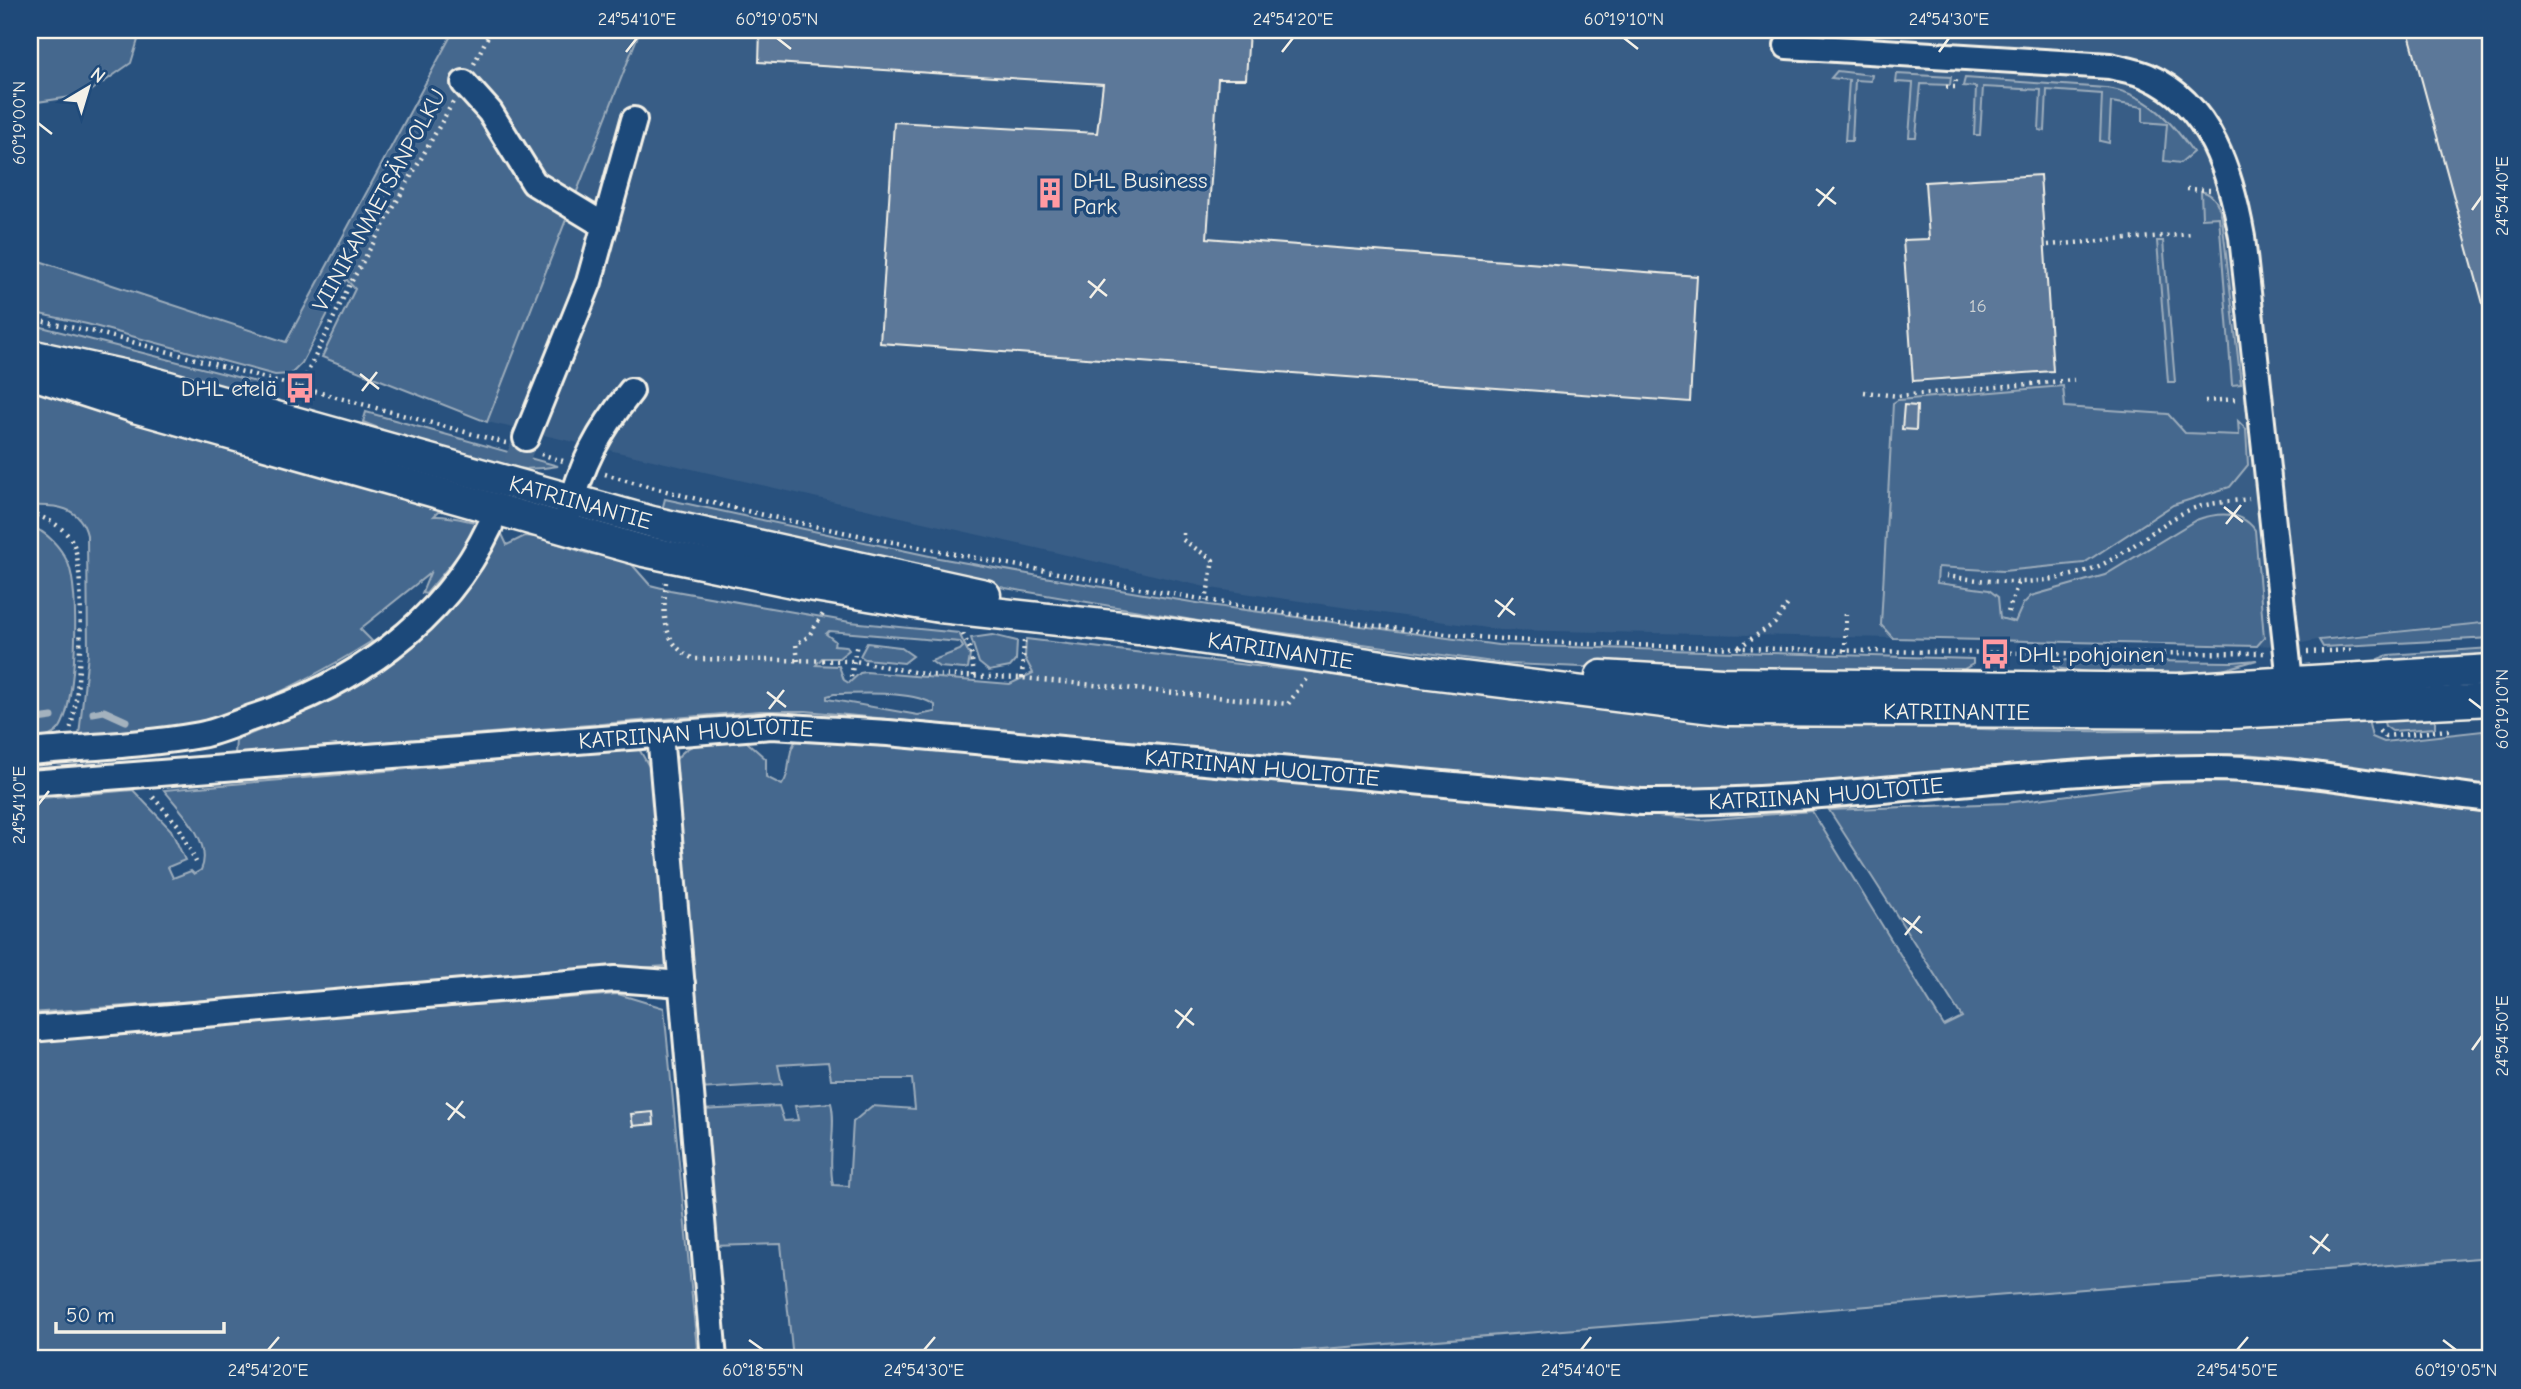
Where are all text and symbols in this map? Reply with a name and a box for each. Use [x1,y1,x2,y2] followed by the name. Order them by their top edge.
[598,9,676,30] text: 24°54'10"E
[736,9,818,30] text: 60°19'05"N
[1253,9,1333,30] text: 24°54'20"E
[1584,9,1664,30] text: 60°19'10"N
[1909,9,1989,30] text: 24°54'30"E
[52,52,122,122] north arrow
[86,63,110,88] text: N
[9,81,30,165] text: 60°19'00"N
[307,84,451,316] street label: VIINIKANMETSÄNPOLKU
[2492,156,2513,236] text: 24°54'40"E
[1073,167,1207,220] place label: DHL Business Park
[1033,176,1067,210] building icon: DHL Business Park
[1969,295,1987,317] house number: 16
[283,371,317,405] bus stop icon: DHL etelä
[181,375,277,402] place label: DHL etelä
[506,469,655,535] street label: KATRIINANTIE
[1206,626,1355,675] street label: KATRIINANTIE
[1978,637,2012,671] bus stop icon: DHL pohjoinen
[2018,641,2165,668] place label: DHL pohjoinen
[2492,669,2513,749] text: 60°19'10"N
[1883,697,2030,725] street label: KATRIINANTIE
[577,712,815,754] street label: KATRIINAN HUOLTOTIE
[1143,743,1381,791] street label: KATRIINAN HUOLTOTIE
[9,766,30,844] text: 24°54'10"E
[1708,771,1945,815] street label: KATRIINAN HUOLTOTIE
[2492,995,2513,1077] text: 24°54'50"E
[56,1291,224,1335] scale bar
[66,1303,115,1327] text: 50 m
[228,1360,308,1381] text: 24°54'20"E
[722,1360,804,1381] text: 60°18'55"N
[884,1360,964,1381] text: 24°54'30"E
[1541,1360,1621,1381] text: 24°54'40"E
[2197,1360,2278,1381] text: 24°54'50"E
[2415,1360,2497,1381] text: 60°19'05"N

